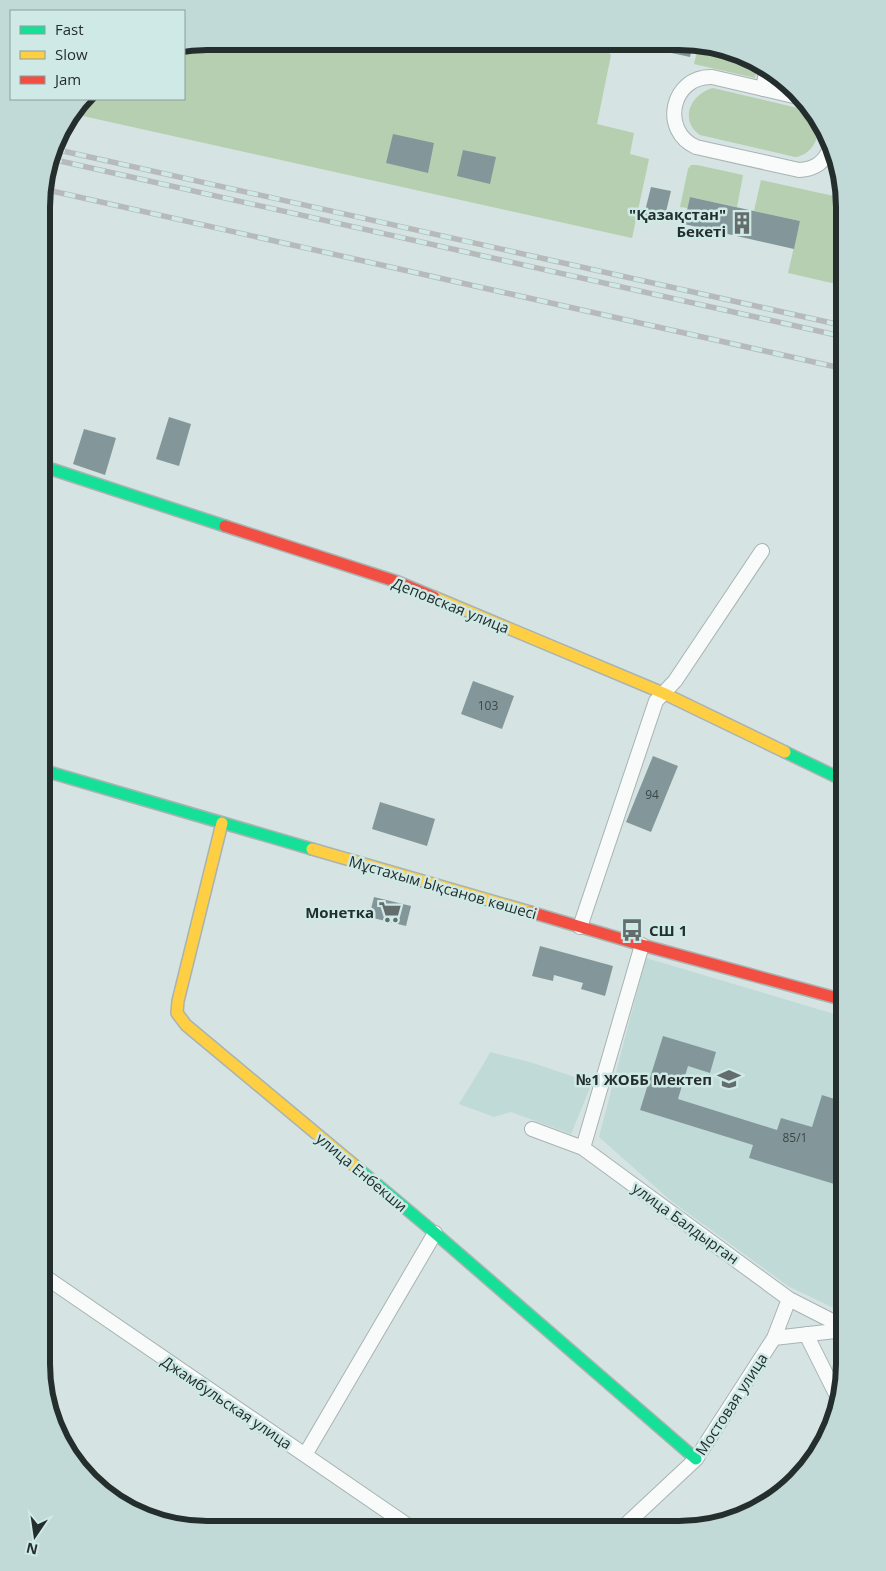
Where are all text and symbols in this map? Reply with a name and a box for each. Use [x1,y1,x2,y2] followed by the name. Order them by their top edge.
[10,10,185,100] legend
[55,19,84,39] text: Fast
[55,44,88,64] text: Slow
[53,69,81,89] text: Jam
[629,204,726,241] place label: "Қазақстан" Бекеті
[729,210,755,236] building icon: "Қазақстан" Бекеті
[390,572,512,638] street label: Деповская улица
[478,697,498,714] house number: 103
[645,786,659,803] house number: 94
[347,851,539,923] street label: Мұстахым Ықсанов көшесі
[377,899,403,925] supermarket icon: Монетка
[305,902,374,922] place label: Монетка
[619,917,645,943] bus stop icon: СШ 1
[649,920,687,940] place label: СШ 1
[716,1066,742,1092] school or university icon: №1 ЖОББ Мектеп
[576,1069,712,1089] place label: №1 ЖОББ Мектеп
[312,1128,412,1216] street label: улица Енбекши
[783,1129,807,1146] house number: 85/1
[629,1178,743,1268] street label: улица Балдырган
[690,1349,772,1459] street label: Мостовая улица
[158,1351,296,1453] street label: Джамбульская улица
[10,1511,60,1561] north arrow
[24,1539,40,1560] text: N

